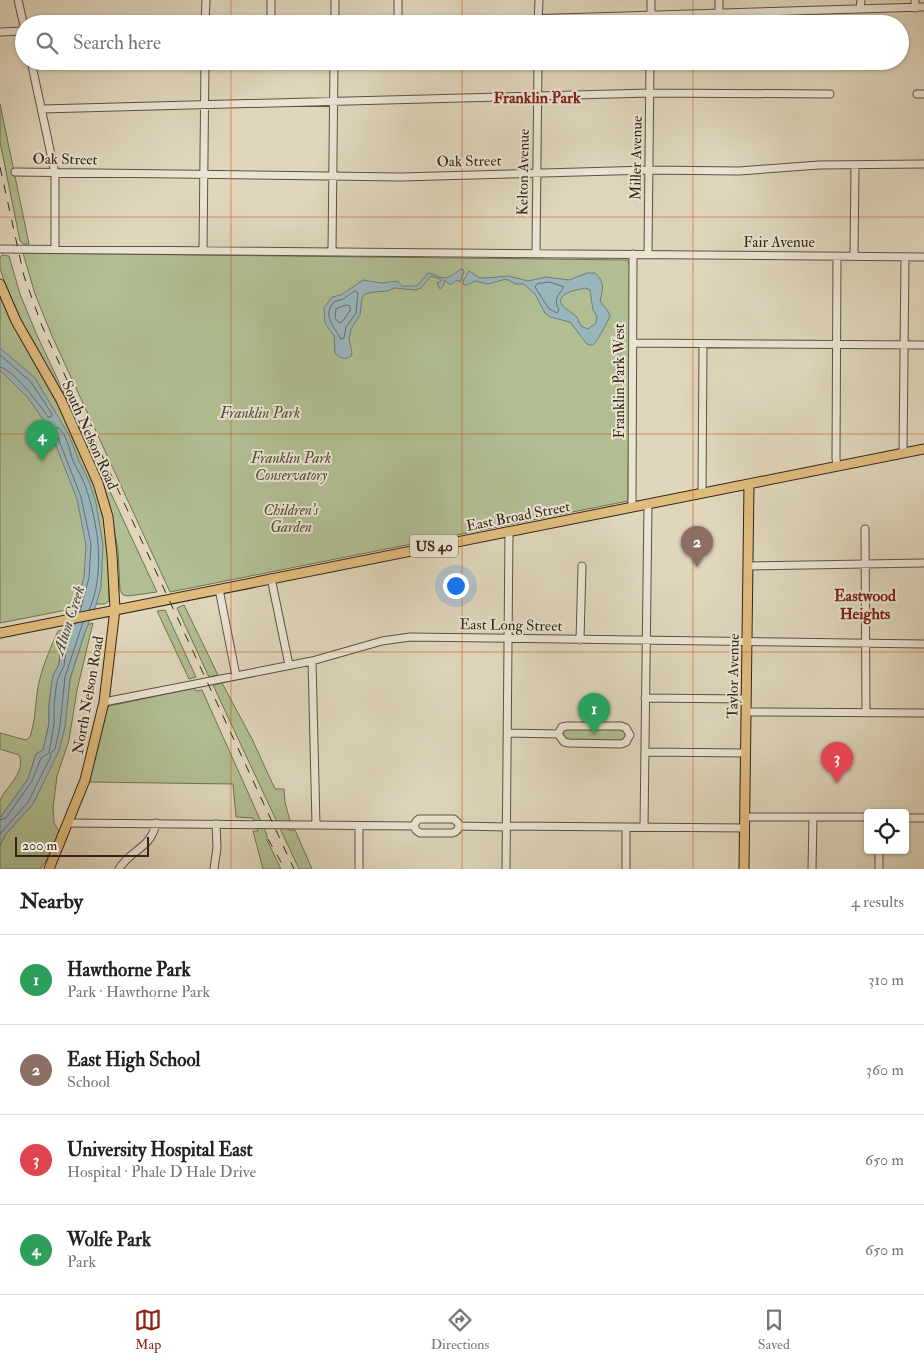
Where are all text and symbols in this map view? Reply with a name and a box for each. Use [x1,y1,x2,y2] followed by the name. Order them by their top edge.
[15,15,909,70] search box
[33,29,61,57] icon: search
[73,31,161,55] text: Search here
[493,88,581,108] district label: Franklin Park
[626,116,647,200] street label: Miller Avenue
[513,129,534,215] street label: Kelton Avenue
[32,149,98,170] street label: Oak Street
[436,151,502,172] street label: Oak Street
[743,233,815,252] street label: Fair Avenue
[610,323,629,439] street label: Franklin Park West
[57,378,122,493] street label: South Nelson Road
[219,404,300,423] park label: Franklin Park
[26,420,58,461] pin: 4
[250,449,331,485] park label: Franklin Park Conservatory
[465,497,572,536] street label: East Broad Street
[263,501,319,537] park label: Children's Garden
[681,526,713,567] pin: 2
[410,534,458,558] road number: US 40
[443,573,469,599] your location
[48,583,90,659] water label: Alum Creek
[834,586,896,625] district label: Eastwood Heights
[459,615,563,636] street label: East Long Street
[723,633,744,719] street label: Taylor Avenue
[69,634,108,756] street label: North Nelson Road
[578,693,610,734] pin: 1
[821,742,853,783] pin: 3
[864,809,909,854] map controls
[864,809,909,854] button: locate
[15,834,149,857] scale bar
[22,837,57,854] text: 200 m
[20,888,83,915] text: Nearby
[851,892,904,912] text: 4 results
[67,958,191,982] text: Hawthorne Park
[33,970,39,990] text: 1
[868,970,904,990] text: 310 m
[67,982,210,1002] text: Park · Hawthorne Park
[67,1048,200,1072] text: East High School
[32,1060,40,1080] text: 2
[866,1060,904,1080] text: 360 m
[67,1072,110,1092] text: School
[67,1138,253,1162] text: University Hospital East
[33,1150,39,1170] text: 3
[865,1150,904,1170] text: 650 m
[67,1162,256,1182] text: Hospital · Phale D Hale Drive
[67,1228,151,1252] text: Wolfe Park
[32,1240,40,1260] text: 4
[865,1240,904,1260] text: 650 m
[67,1252,96,1272] text: Park
[134,1306,162,1353] tab: Map
[431,1306,489,1353] tab: Directions
[758,1306,790,1353] tab: Saved

